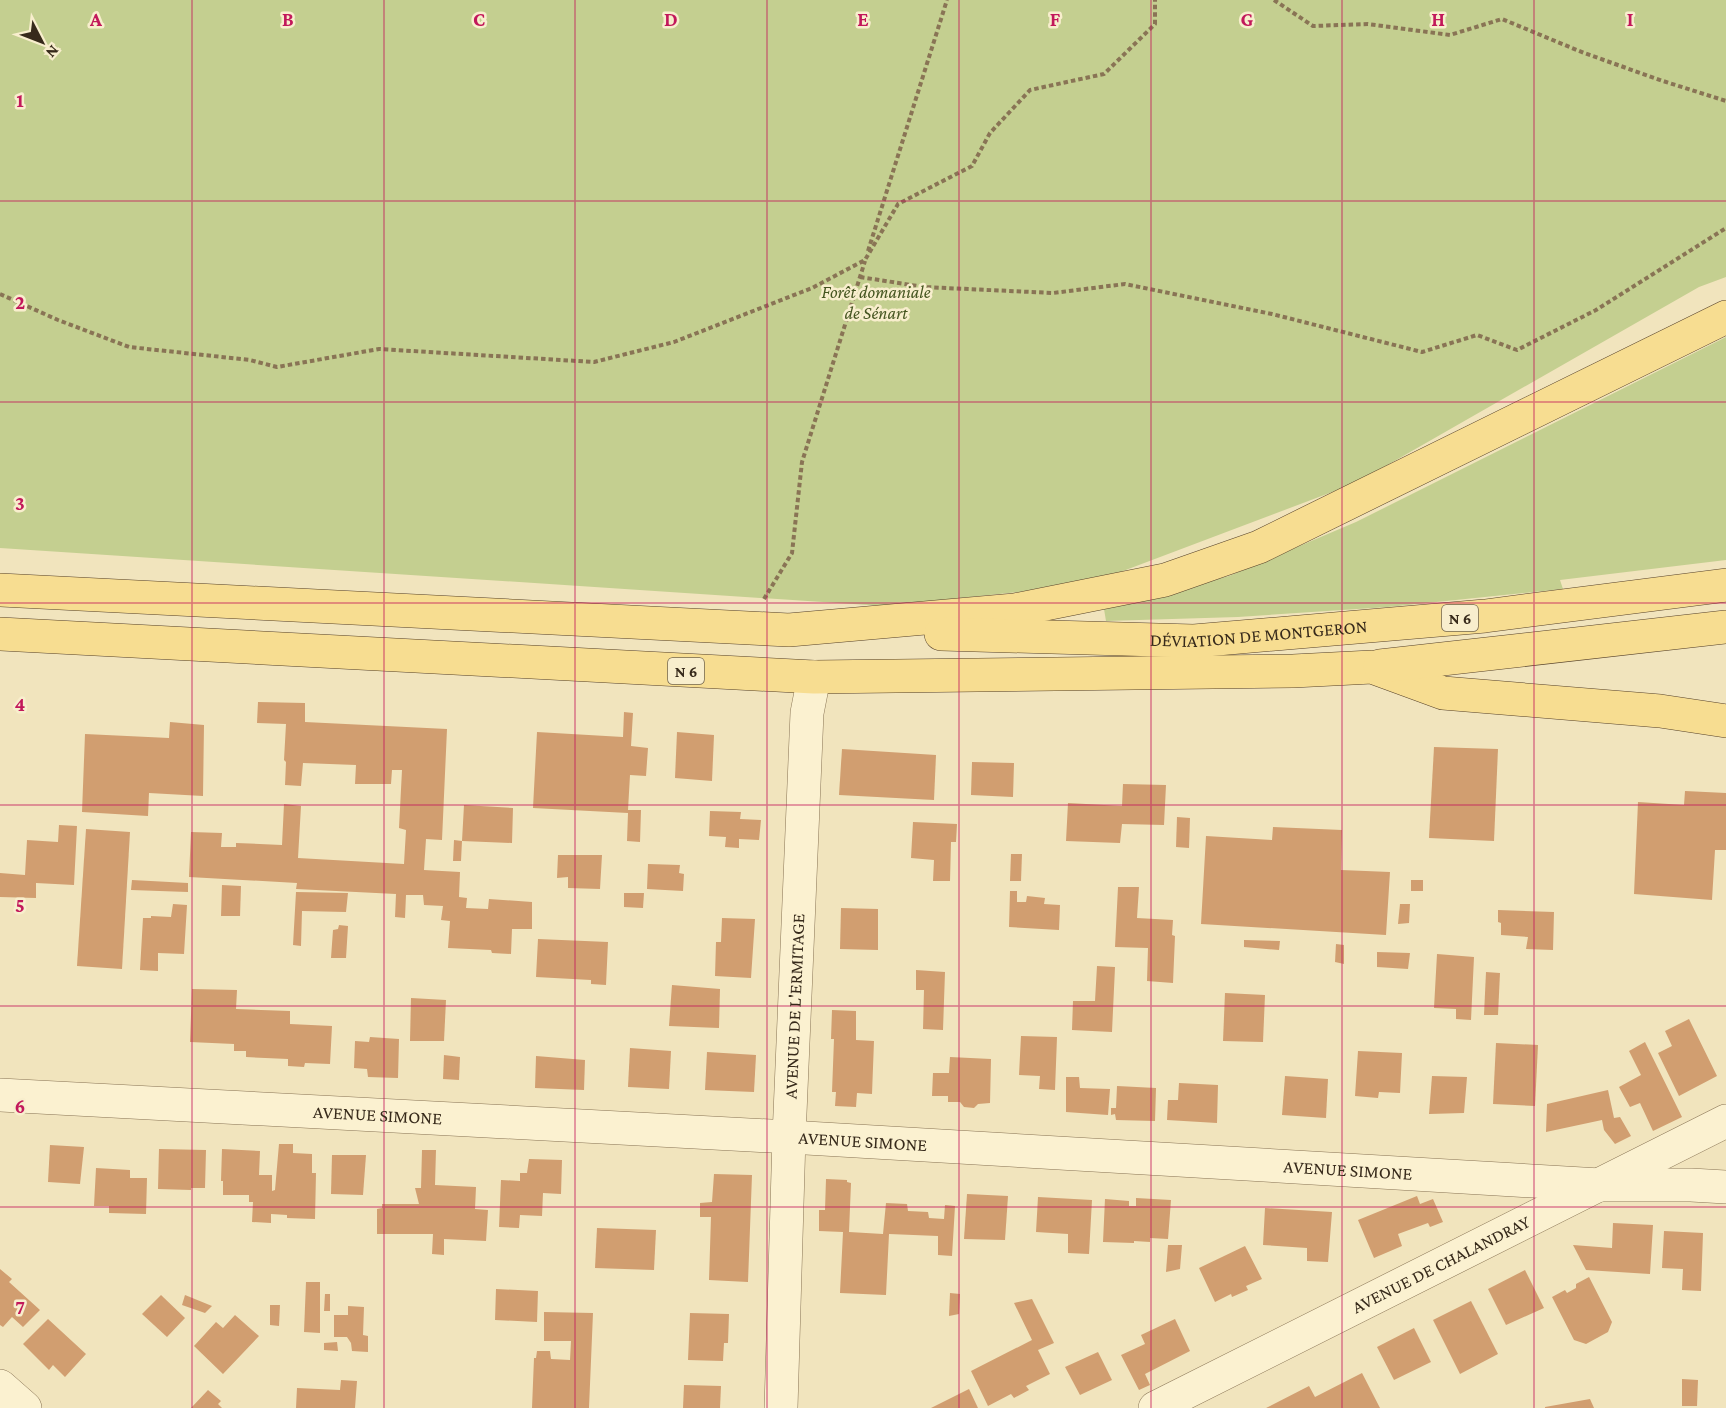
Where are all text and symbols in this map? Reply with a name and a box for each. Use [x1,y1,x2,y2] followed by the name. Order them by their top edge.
[89,8,103,30] text: A
[282,8,294,30] text: B
[473,8,485,30] text: C
[664,8,678,30] text: D
[857,8,869,30] text: E
[1050,8,1061,30] text: F
[1241,8,1254,30] text: G
[1431,8,1445,30] text: H
[1627,8,1634,30] text: I
[12,12,72,72] north arrow
[43,42,63,62] text: N
[16,89,24,111] text: 1
[821,282,931,323] park label: Forêt domaniale de Sénart
[15,291,25,313] text: 2
[15,492,25,514] text: 3
[1442,605,1478,631] road number: N 6
[1150,616,1368,651] street label: DÉVIATION DE MONTGERON
[668,658,704,684] road number: N 6
[15,693,26,715] text: 4
[15,894,25,916] text: 5
[781,913,808,1099] street label: AVENUE DE L'ERMITAGE
[15,1095,25,1117] text: 6
[312,1102,443,1129] street label: AVENUE SIMONE
[798,1128,928,1155] street label: AVENUE SIMONE
[1283,1156,1413,1184] street label: AVENUE SIMONE
[1349,1211,1533,1317] street label: AVENUE DE CHALANDRAY
[15,1296,25,1318] text: 7

